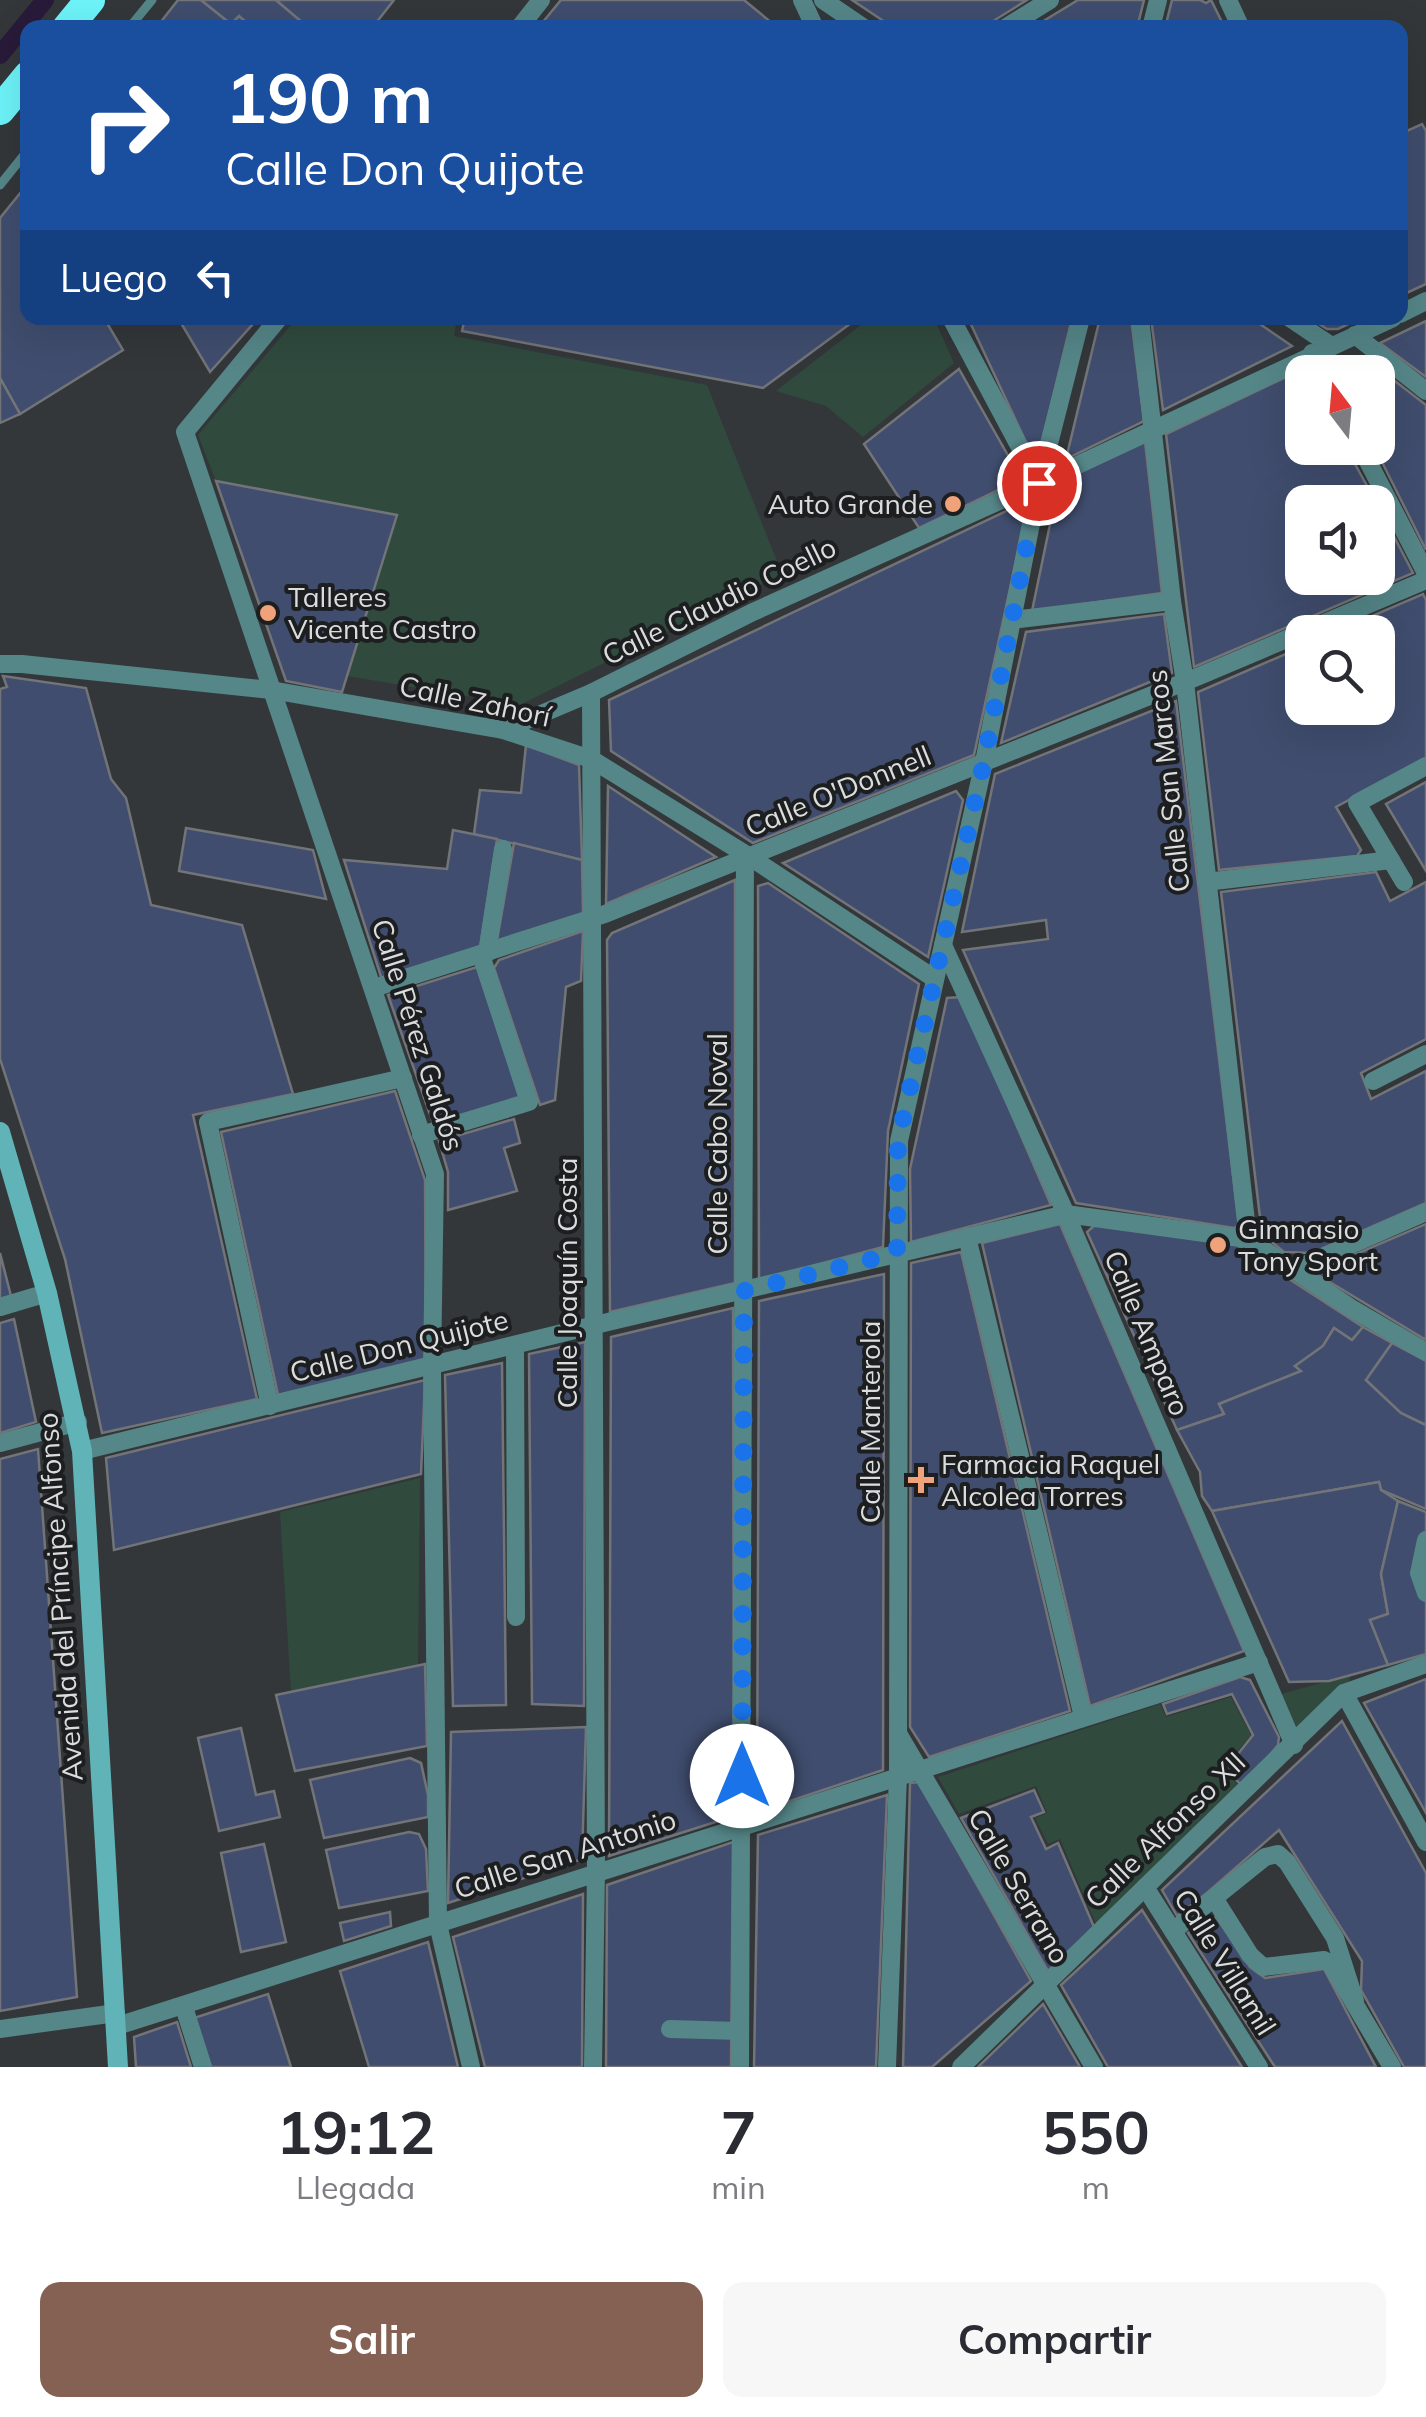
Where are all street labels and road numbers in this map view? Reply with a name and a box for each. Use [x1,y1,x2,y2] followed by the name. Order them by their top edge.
[596,529,841,672] street label: Calle Claudio Coello
[396,667,555,734] street label: Calle Zahorí
[1138,668,1197,894] street label: Calle San Marcos
[740,737,936,844] street label: Calle O'Donnell
[364,914,472,1155] street label: Calle Pérez Galdós
[699,1033,734,1255] street label: Calle Cabo Noval
[549,1157,584,1409] street label: Calle Joaquín Costa
[1097,1245,1198,1421] street label: Calle Amparo
[286,1301,512,1390] street label: Calle Don Quijote
[852,1321,887,1523] street label: Calle Manterola
[29,1412,90,1782] street label: Avenida del Príncipe Alfonso
[1077,1744,1252,1915] street label: Calle Alfonso XII
[450,1801,680,1906] street label: Calle San Antonio
[961,1802,1078,1970] street label: Calle Serrano
[1167,1882,1284,2041] street label: Calle Villamil

